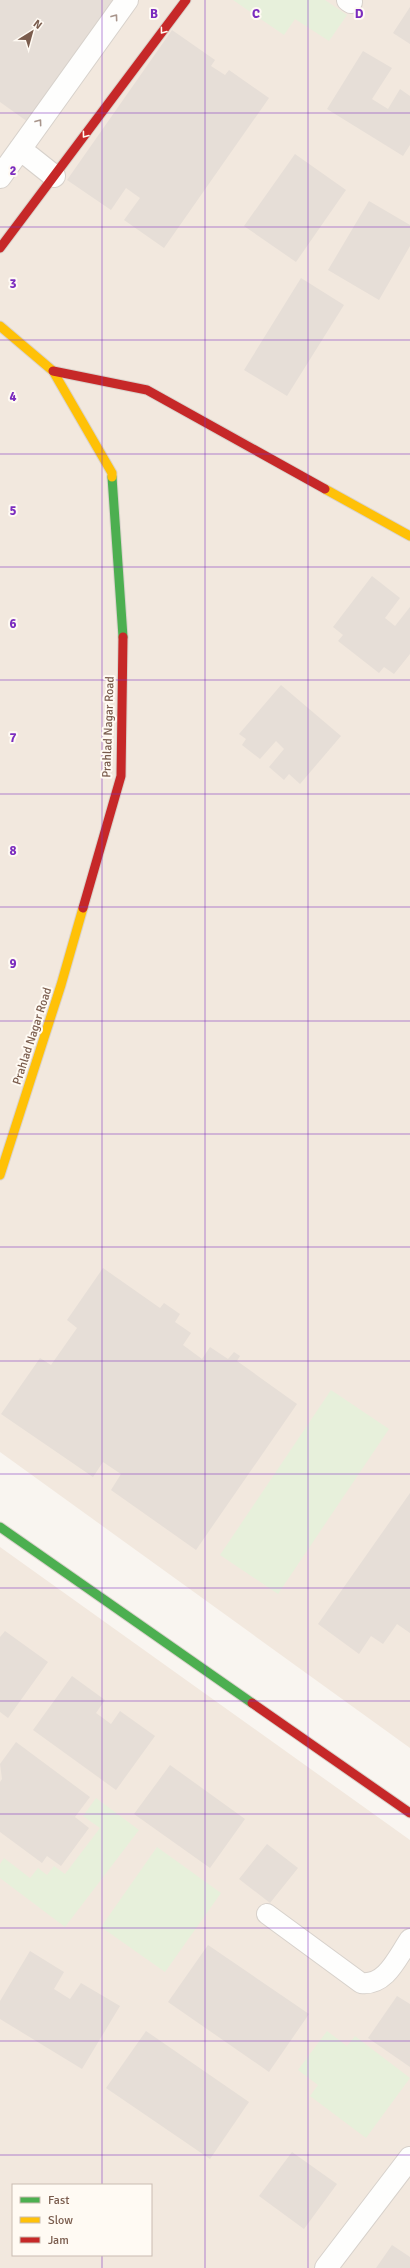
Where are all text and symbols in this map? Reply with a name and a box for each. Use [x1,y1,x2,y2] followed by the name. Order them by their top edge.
[150,6,158,22] text: B
[252,6,260,22] text: C
[355,6,364,22] text: D
[12,12,52,52] north arrow
[110,14,117,21] one-way arrow
[31,17,45,32] text: N
[161,27,168,34] one-way arrow
[34,120,41,127] one-way arrow
[83,131,90,138] one-way arrow
[9,163,17,179] text: 2
[9,276,17,292] text: 3
[9,389,17,405] text: 4
[9,503,17,519] text: 5
[9,616,17,632] text: 6
[99,676,118,778] street label: Prahlad Nagar Road
[9,730,17,746] text: 7
[9,843,17,859] text: 8
[9,956,17,972] text: 9
[10,986,55,1087] street label: Prahlad Nagar Road
[12,2184,152,2256] legend
[48,2193,69,2208] text: Fast
[48,2213,73,2228] text: Slow
[48,2233,69,2248] text: Jam

